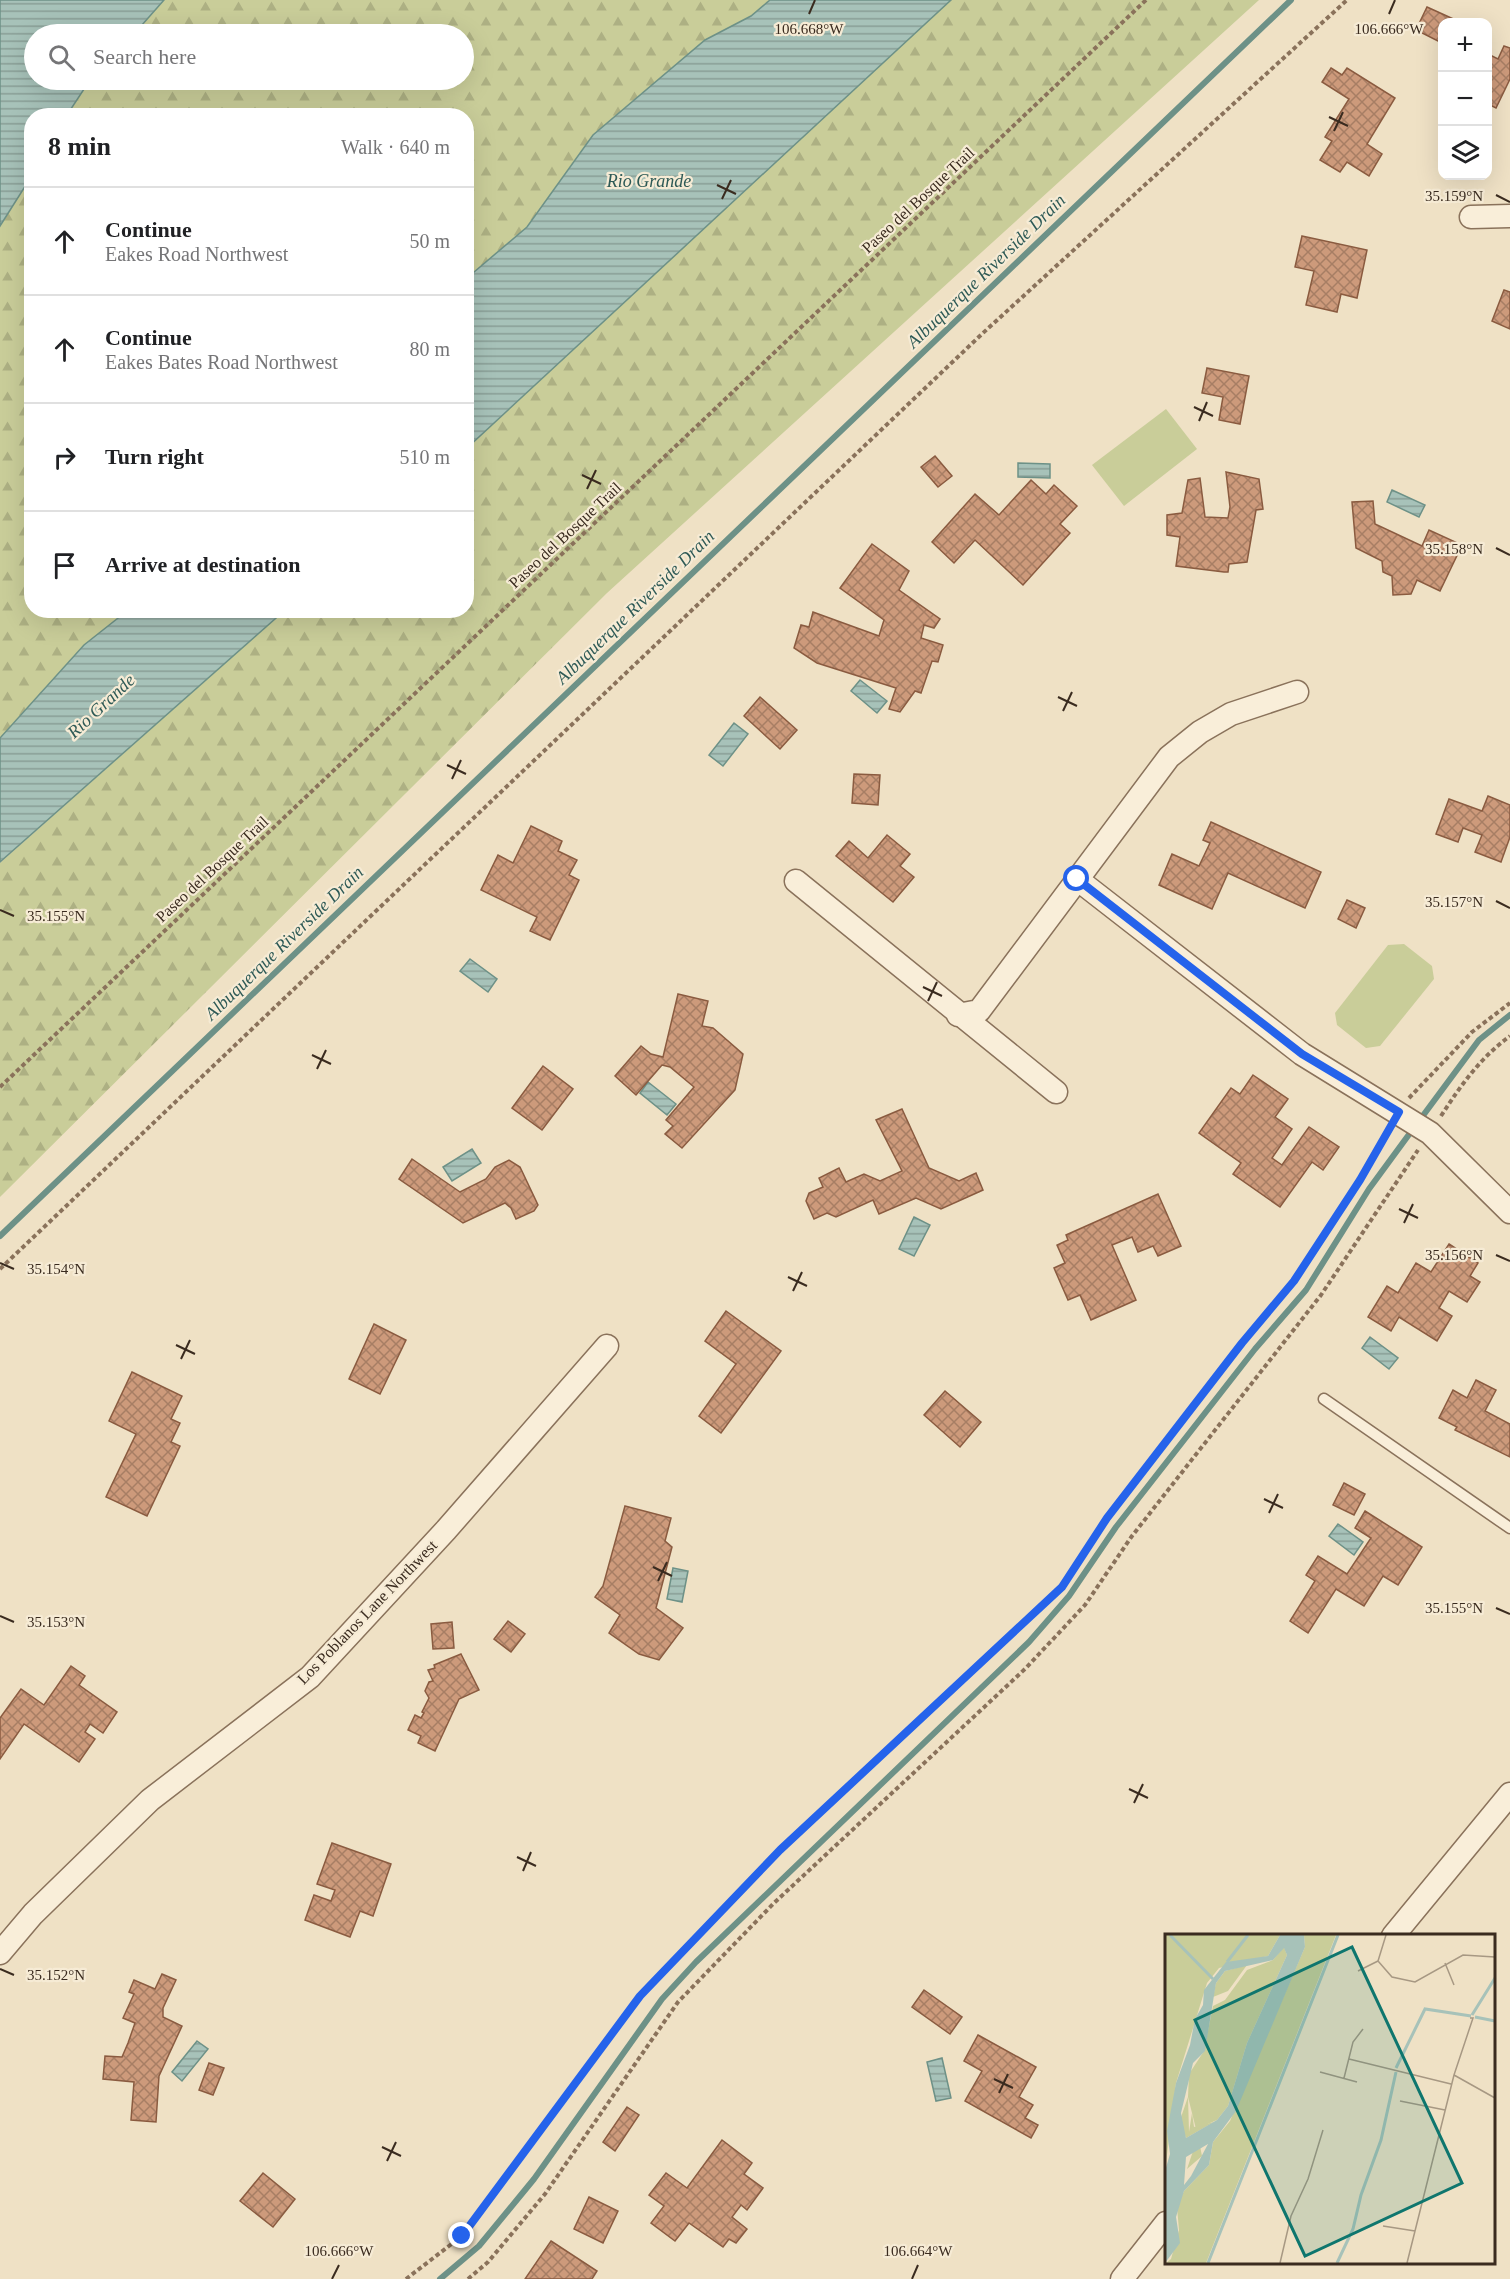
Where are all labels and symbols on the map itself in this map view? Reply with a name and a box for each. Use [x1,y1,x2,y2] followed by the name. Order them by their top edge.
[775,21,844,37] text: 106.668°W
[1355,21,1424,37] text: 106.666°W
[858,143,979,257] street label: Paseo del Bosque Trail
[606,171,691,191] water label: Rio Grande
[1425,188,1483,204] text: 35.159°N
[902,190,1069,353] water label: Albuquerque Riverside Drain
[505,478,626,592] street label: Paseo del Bosque Trail
[551,526,718,689] water label: Albuquerque Riverside Drain
[1425,541,1483,557] text: 35.158°N
[63,670,139,743] water label: Rio Grande
[152,812,273,926] street label: Paseo del Bosque Trail
[200,862,367,1025] water label: Albuquerque Riverside Drain
[1063,865,1089,891] route start
[1425,894,1483,910] text: 35.157°N
[27,908,85,924] text: 35.155°N
[1425,1247,1483,1263] text: 35.156°N
[27,1261,85,1277] text: 35.154°N
[294,1536,441,1687] street label: Los Poblanos Lane Northwest
[1425,1600,1483,1616] text: 35.155°N
[27,1614,85,1630] text: 35.153°N
[1165,1934,1495,2264] inset map
[27,1967,85,1983] text: 35.152°N
[448,2222,474,2248] route end
[305,2243,374,2259] text: 106.666°W
[884,2243,953,2259] text: 106.664°W

